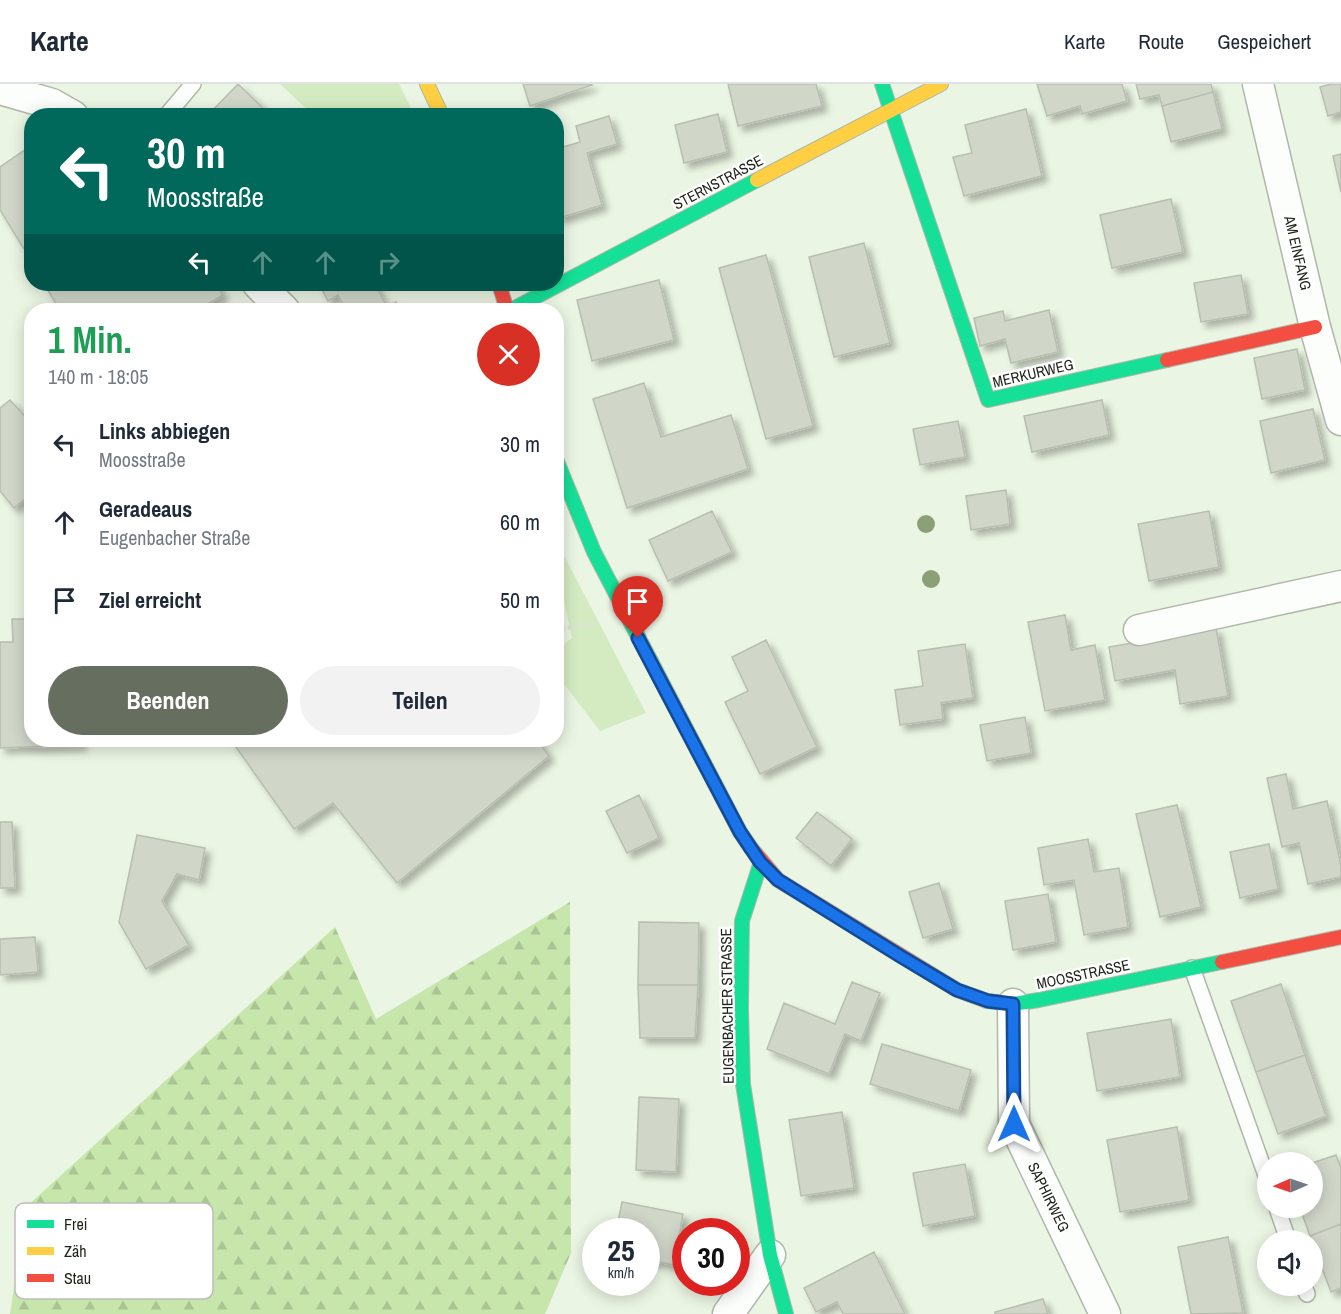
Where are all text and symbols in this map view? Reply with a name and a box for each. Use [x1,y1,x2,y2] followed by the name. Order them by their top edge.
[30,22,89,60] text: Karte
[1064,27,1105,56] text: Karte
[1138,27,1184,56] text: Route
[1217,27,1311,56] text: Gespeichert
[147,125,226,181] text: 30 m
[48,132,126,210] icon: left
[669,149,767,215] street label: STERNSTRASSE
[147,179,264,215] text: Moosstraße
[1279,213,1317,292] street label: AM EINFANG
[183,246,216,279] icon: left
[246,246,279,279] icon: ahead
[309,246,342,279] icon: ahead
[372,246,405,279] icon: right
[48,316,132,364] text: 1 Min.
[477,323,540,386] button: close
[990,353,1076,393] street label: MERKURWEG
[48,363,148,390] text: 140 m · 18:05
[99,416,230,446] text: Links abbiegen
[48,428,81,461] icon: left
[500,429,540,459] text: 30 m
[99,446,186,473] text: Moosstraße
[99,494,192,524] text: Geradeaus
[48,506,81,539] icon: ahead
[500,507,540,537] text: 60 m
[99,524,250,551] text: Eugenbacher Straße
[612,576,663,638] pin
[48,584,81,617] icon: arrive
[99,585,201,615] text: Ziel erreicht
[500,585,540,615] text: 50 m
[621,585,654,618] icon: arrive
[48,666,288,735] button: Beenden
[300,666,540,735] button: Teilen
[715,928,739,1084] street label: EUGENBACHER STRASSE
[1034,954,1132,994] street label: MOOSSTRASSE
[982,1092,1046,1156] position arrow
[1257,1152,1323,1218] north arrow
[1257,1152,1323,1296] map controls
[1023,1159,1075,1235] street label: SAPHIRWEG
[15,1203,213,1299] legend
[64,1213,87,1235] text: Frei
[672,1218,750,1296] speed limit sign: 30
[607,1230,635,1270] text: 25
[1257,1230,1323,1296] button: sound
[64,1240,87,1262] text: Zäh
[608,1262,634,1283] text: km/h
[64,1267,91,1289] text: Stau

